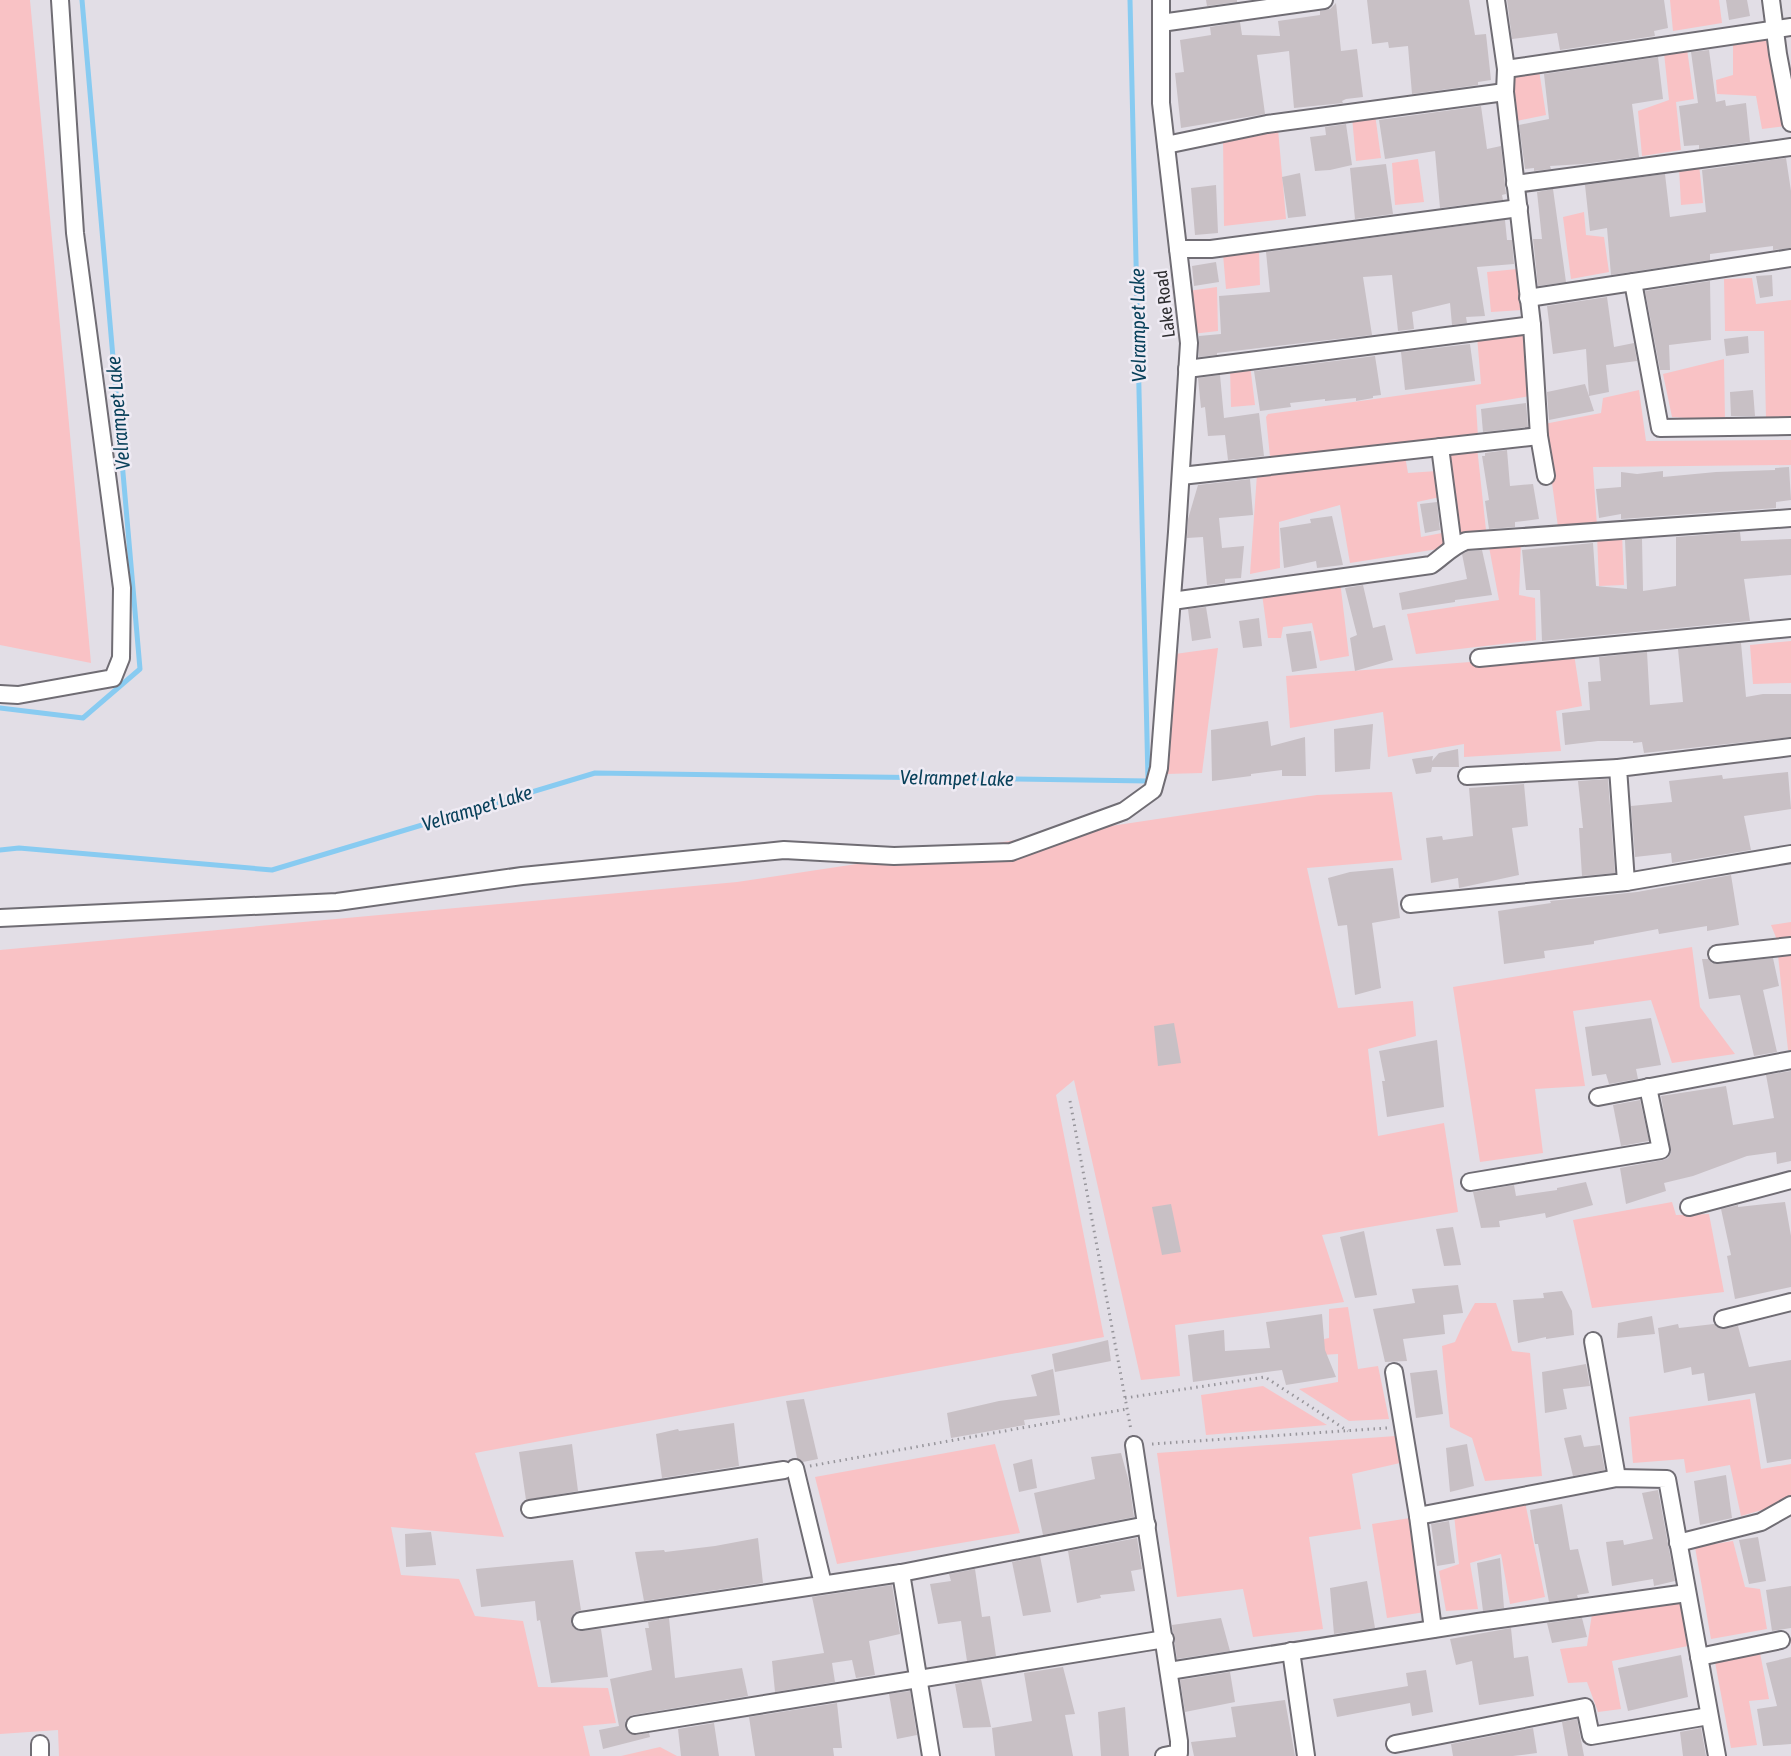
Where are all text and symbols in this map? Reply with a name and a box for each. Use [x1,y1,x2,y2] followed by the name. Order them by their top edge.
[1125,268,1150,382] water label: Velrampet Lake
[1150,269,1179,339] street label: Lake Road
[101,355,134,471] water label: Velrampet Lake
[900,765,1014,790] water label: Velrampet Lake
[419,780,535,835] water label: Velrampet Lake

